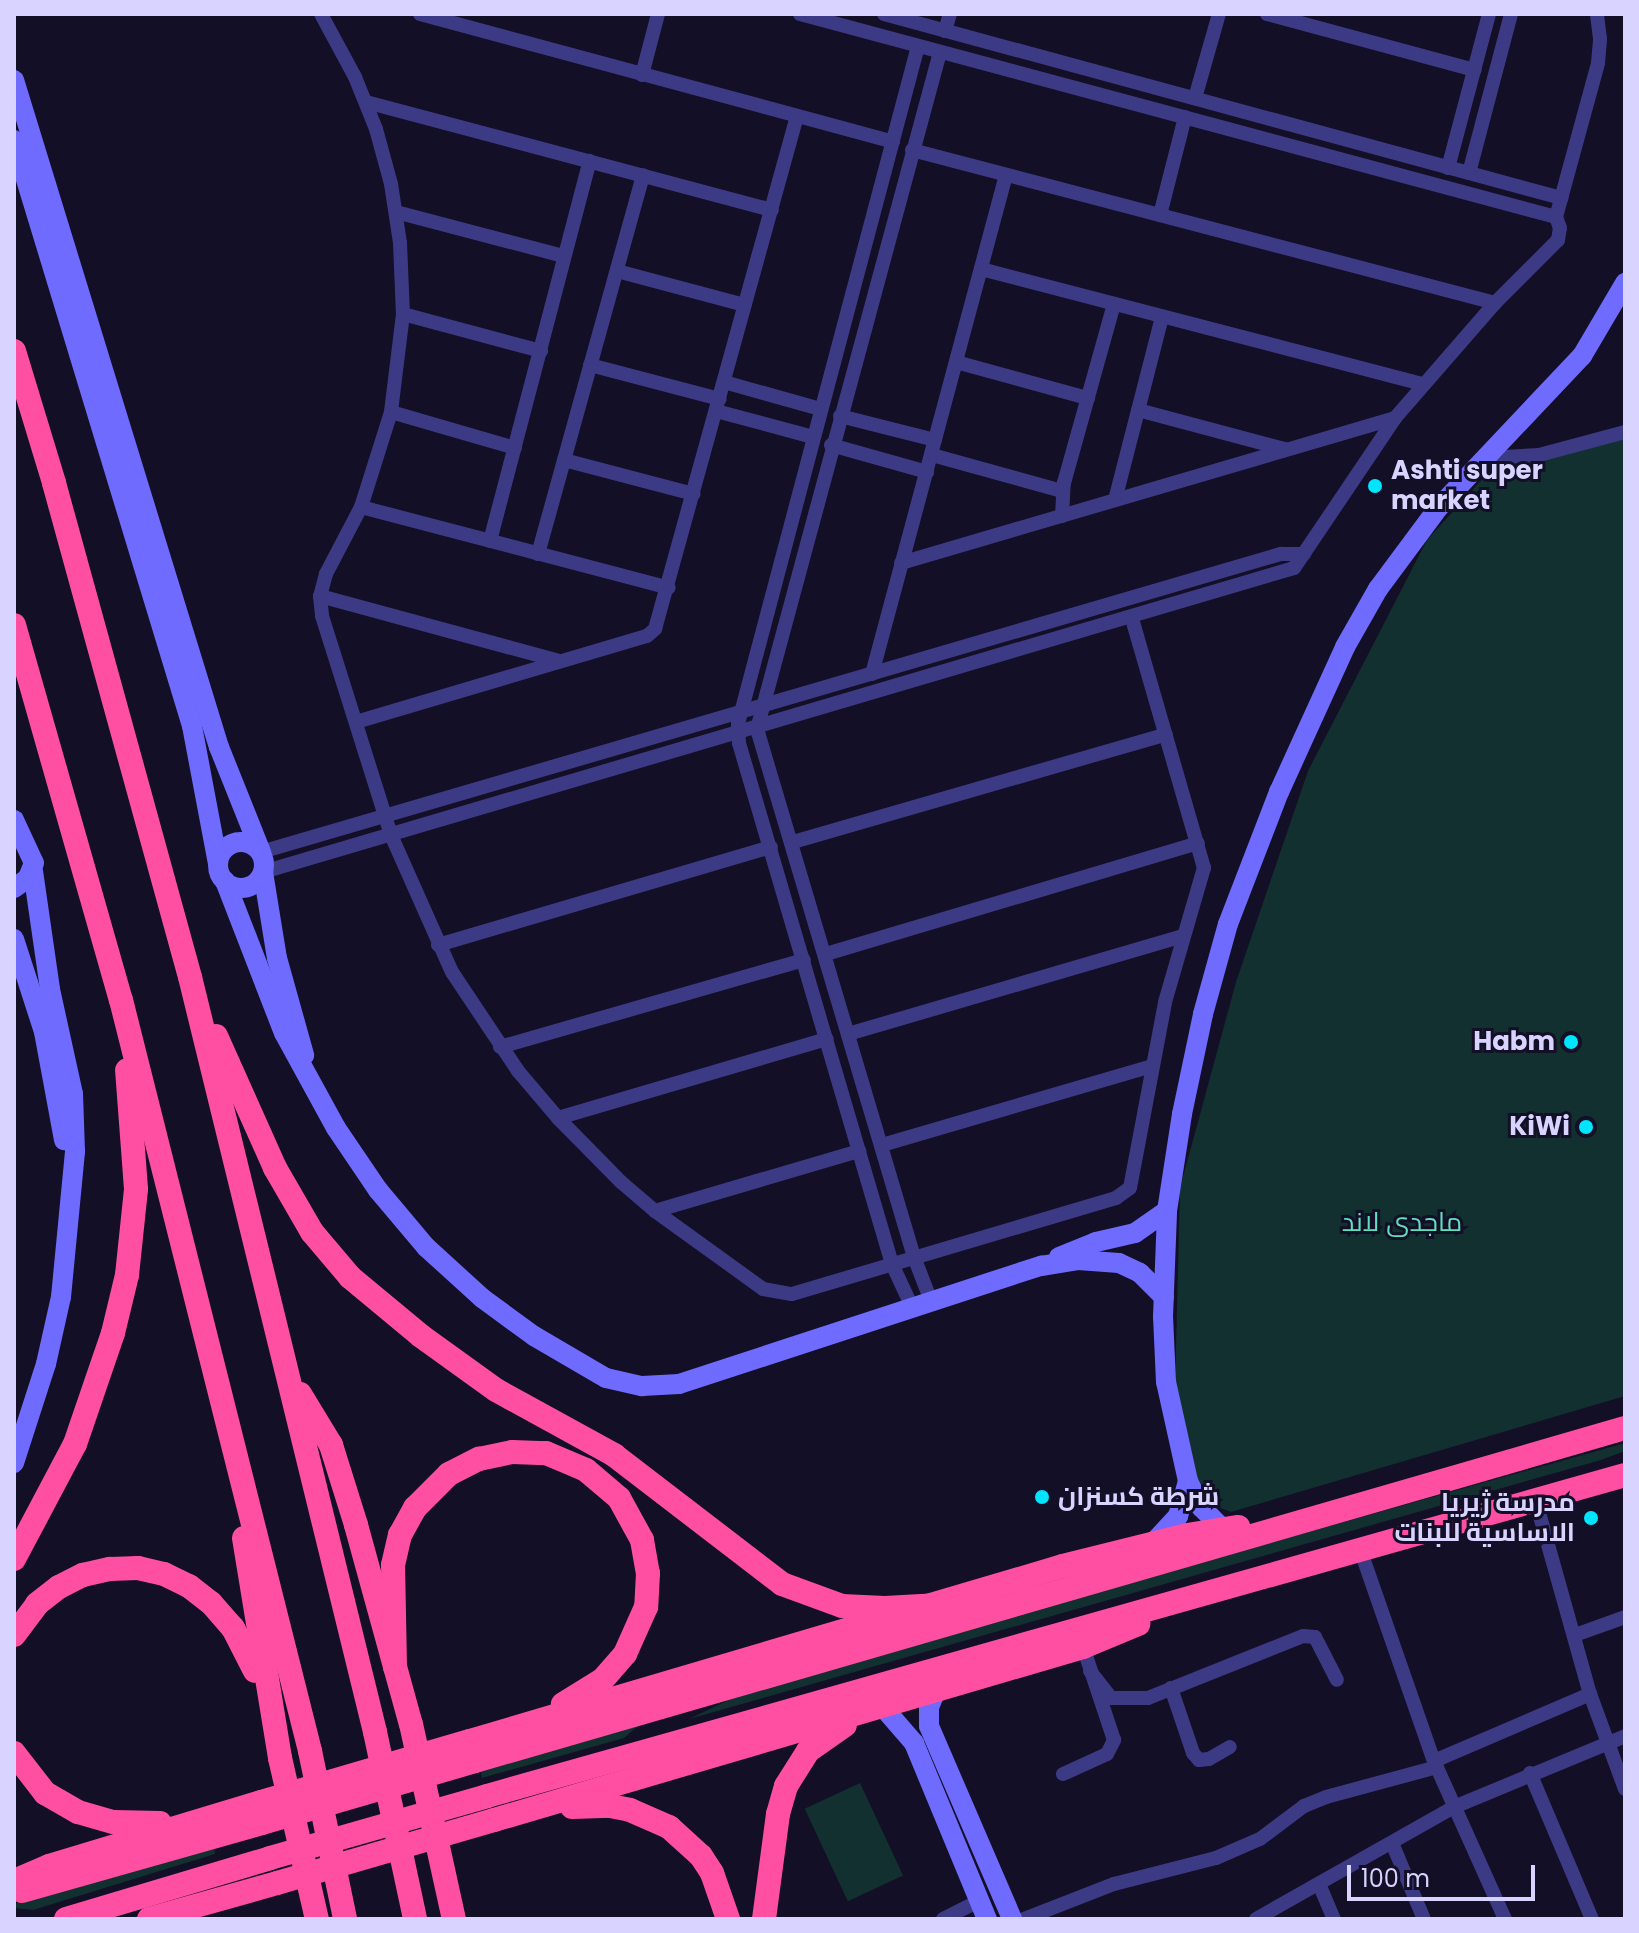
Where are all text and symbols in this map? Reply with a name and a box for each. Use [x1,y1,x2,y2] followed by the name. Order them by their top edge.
[1391,455,1543,516] place label: Ashti super market
[1366,477,1384,495] marker: Ashti super market
[1473,1026,1555,1058] place label: Habm
[1562,1033,1580,1051] marker: Habm
[1509,1111,1570,1143] place label: KiWi
[1577,1118,1595,1136] marker: KiWi
[1342,1207,1462,1239] park label: ماجدی لاند
[1058,1481,1219,1513] place label: شرطة كسنزان
[1395,1487,1575,1548] place label: مدرسة ژيريا الاساسية للبنات
[1033,1488,1051,1506] marker: شرطة كسنزان
[1582,1509,1600,1527] marker: مدرسة ژيريا الاساسية للبنات
[1351,1849,1539,1899] scale bar
[1361,1862,1430,1895] text: 100 m

